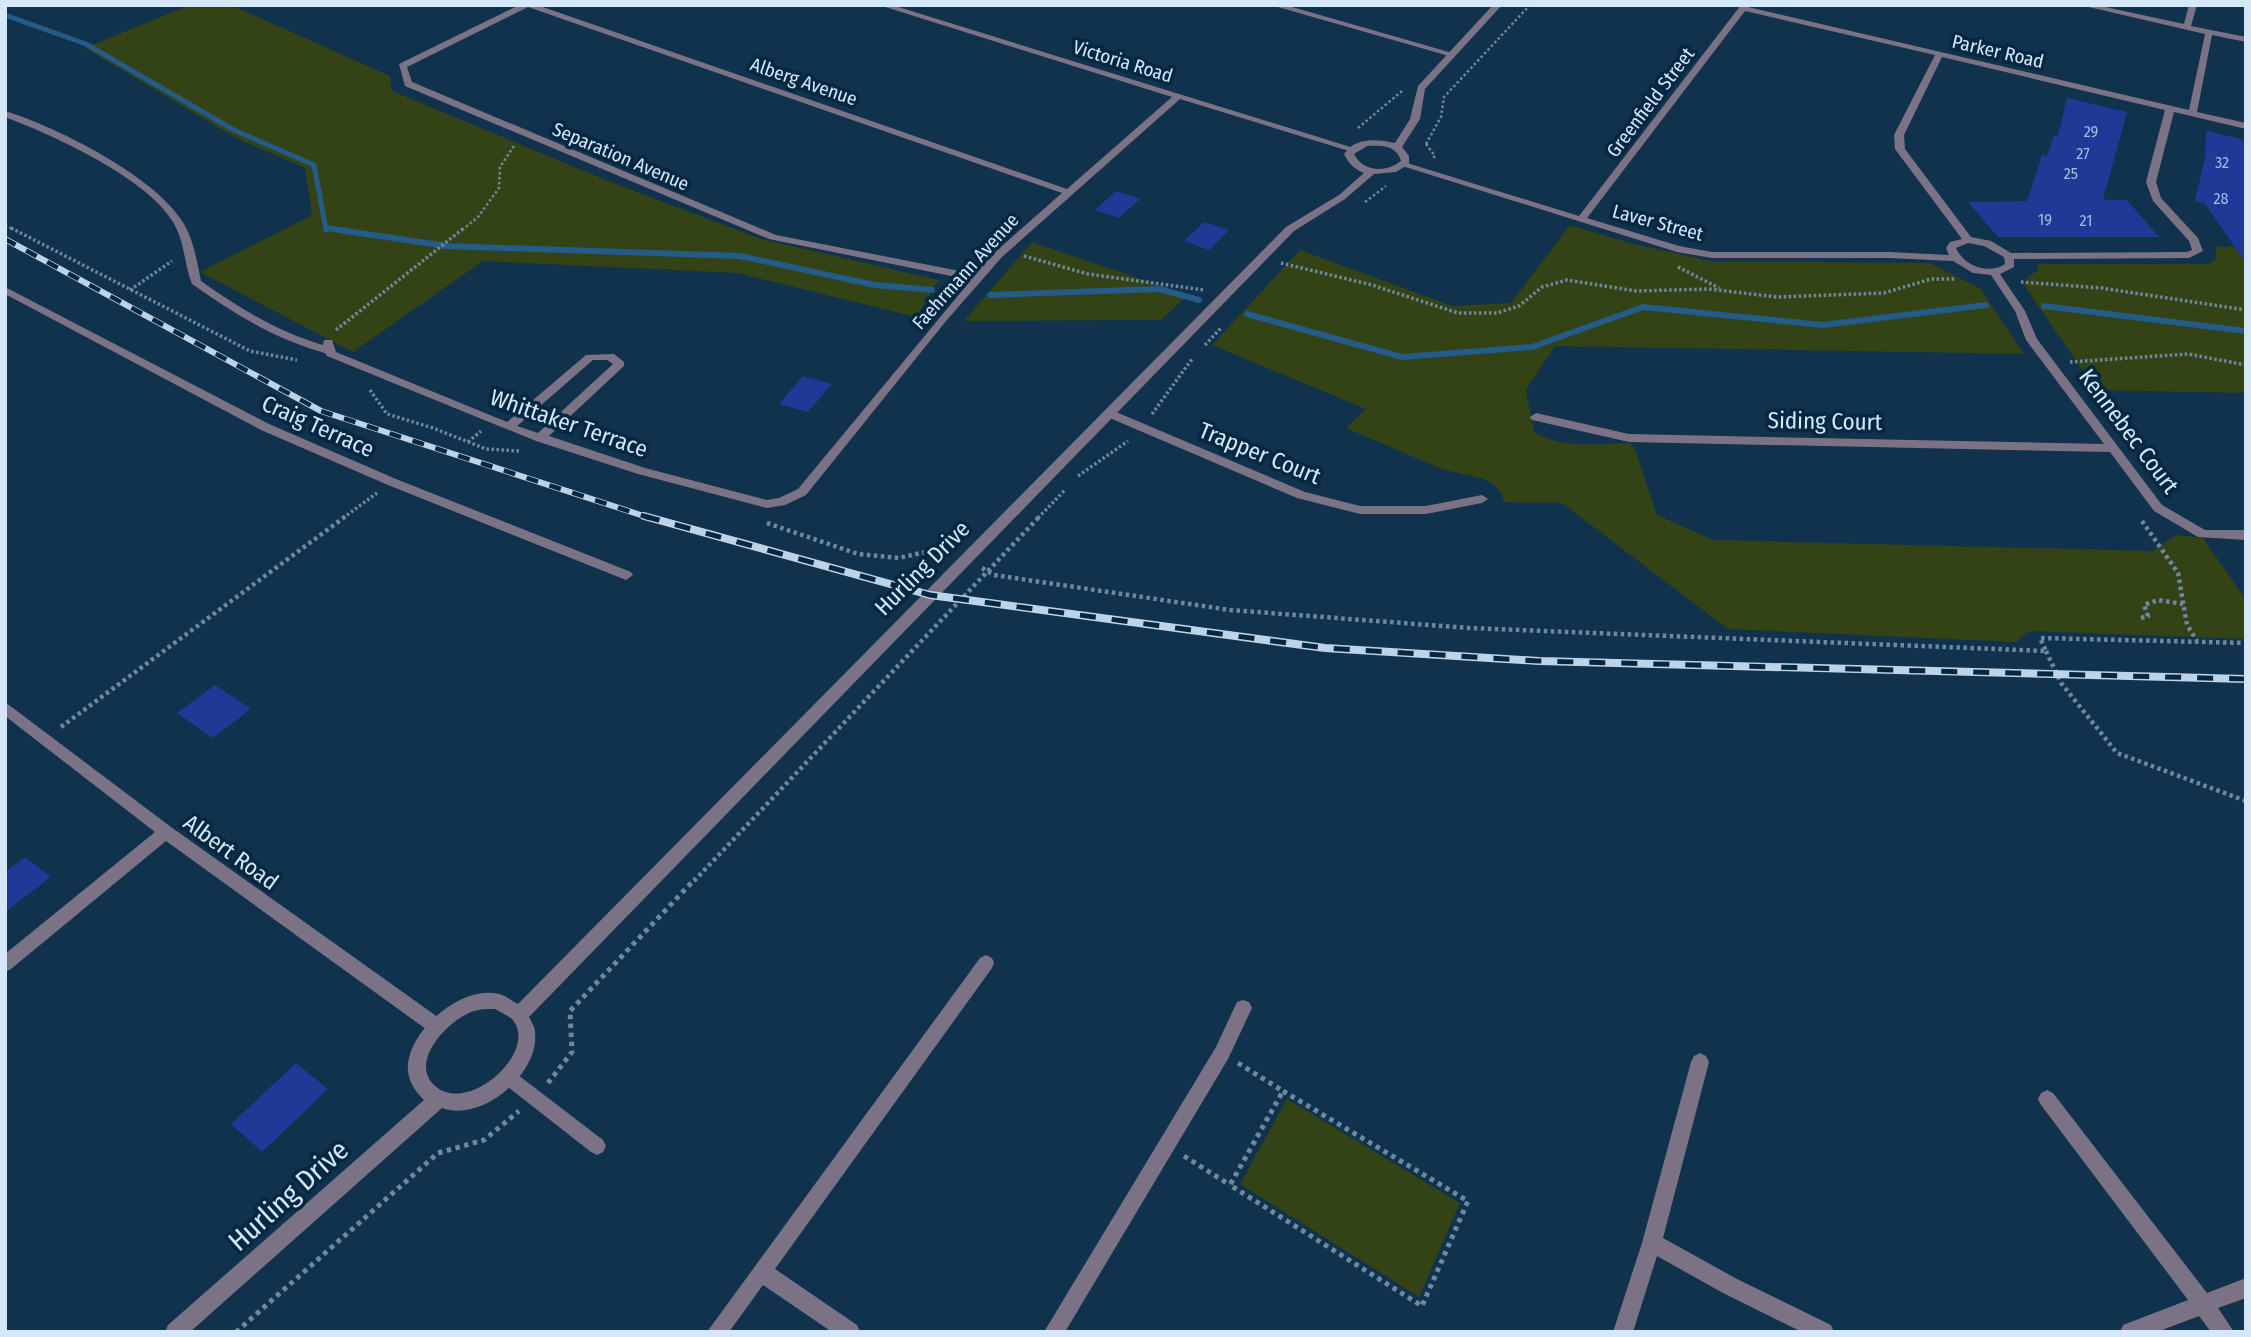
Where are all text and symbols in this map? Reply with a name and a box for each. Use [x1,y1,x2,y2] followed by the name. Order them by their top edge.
[1950,30,2046,73] street label: Parker Road
[1070,35,1176,88] street label: Victoria Road
[1602,42,1700,162] street label: Greenfield Street
[747,52,860,110] street label: Alberg Avenue
[549,117,692,196] street label: Separation Avenue
[2084,122,2099,141] house number: 29
[2076,144,2090,163] house number: 27
[2215,153,2229,172] house number: 32
[2064,164,2078,183] house number: 25
[2213,189,2229,208] house number: 28
[1610,199,1706,246] street label: Laver Street
[907,209,1023,334] street label: Faehrmann Avenue
[2038,210,2052,229] house number: 19
[2080,211,2092,230] house number: 21
[2073,363,2185,499] street label: Kennebec Court
[487,383,651,463] street label: Whittaker Terrace
[257,389,379,463] street label: Craig Terrace
[1767,406,1883,436] street label: Siding Court
[1195,416,1325,490] street label: Trapper Court
[869,515,975,621] street label: Hurling Drive
[178,808,284,896] street label: Albert Road
[222,1133,355,1258] street label: Hurling Drive

